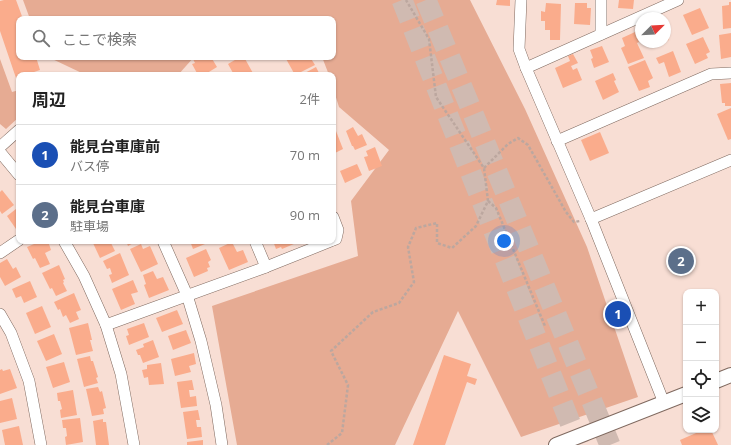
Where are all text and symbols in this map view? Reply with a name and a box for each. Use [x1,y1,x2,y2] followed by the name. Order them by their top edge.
[635,12,671,48] north arrow
[16,16,336,60] search box
[30,27,52,49] icon: search
[62,29,137,49] text: ここで検索
[32,88,66,111] text: 周辺
[300,90,320,108] text: 2件
[70,136,160,156] text: 能見台車庫前
[41,146,49,164] text: 1
[290,146,320,164] text: 70 m
[70,157,109,175] text: バス停
[70,196,145,216] text: 能見台車庫
[41,206,49,224] text: 2
[290,206,320,224] text: 90 m
[70,217,109,235] text: 駐車場
[494,231,514,251] your location
[668,246,694,276] pin: 2
[683,289,719,433] map controls
[683,289,719,325] button: +
[605,299,631,329] pin: 1
[683,325,719,361] button: −
[683,361,719,397] button: locate
[683,397,719,433] button: layers

